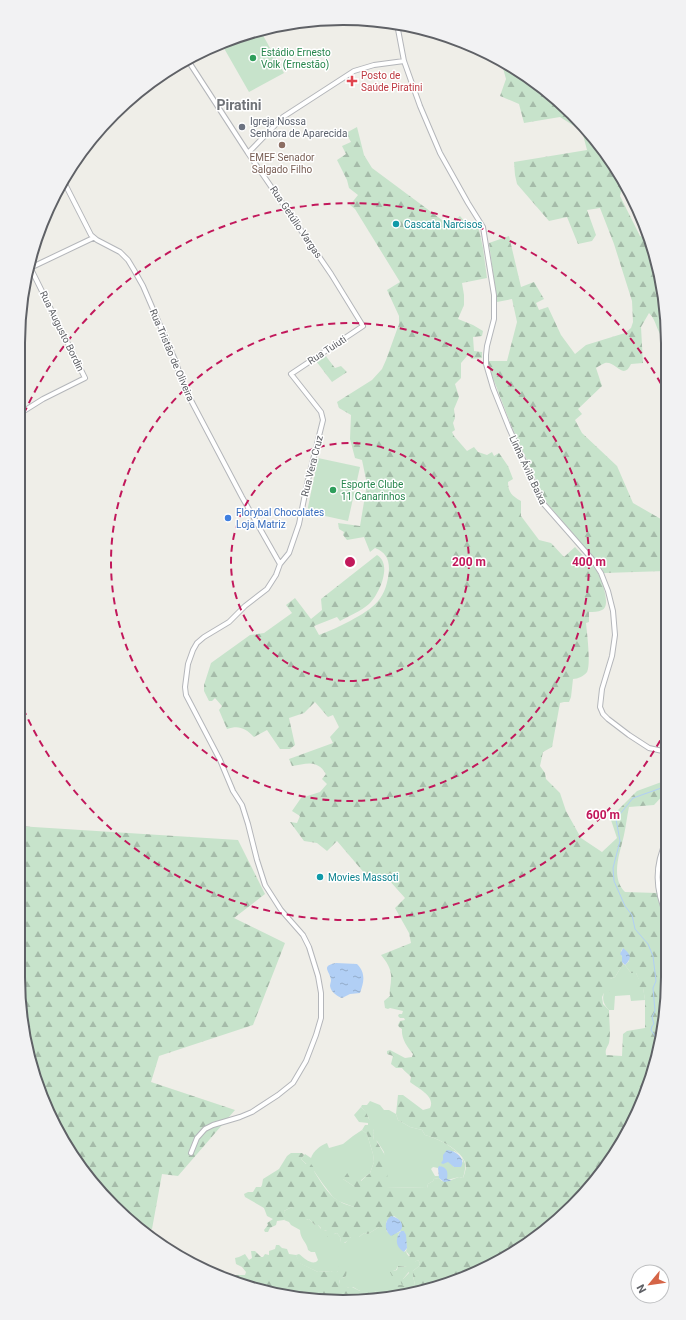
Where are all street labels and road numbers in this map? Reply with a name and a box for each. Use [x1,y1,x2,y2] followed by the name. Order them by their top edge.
[268,184,324,260] street label: Rua Getúlio Vargas
[38,289,86,373] street label: Rua Augusto Bordin
[148,307,196,403] street label: Rua Tristão de Oliveira
[306,333,348,367] street label: Rua Tuiuti
[507,433,550,506] street label: Linha Ávila Baixa
[299,434,325,498] street label: Rua Vera Cruz

